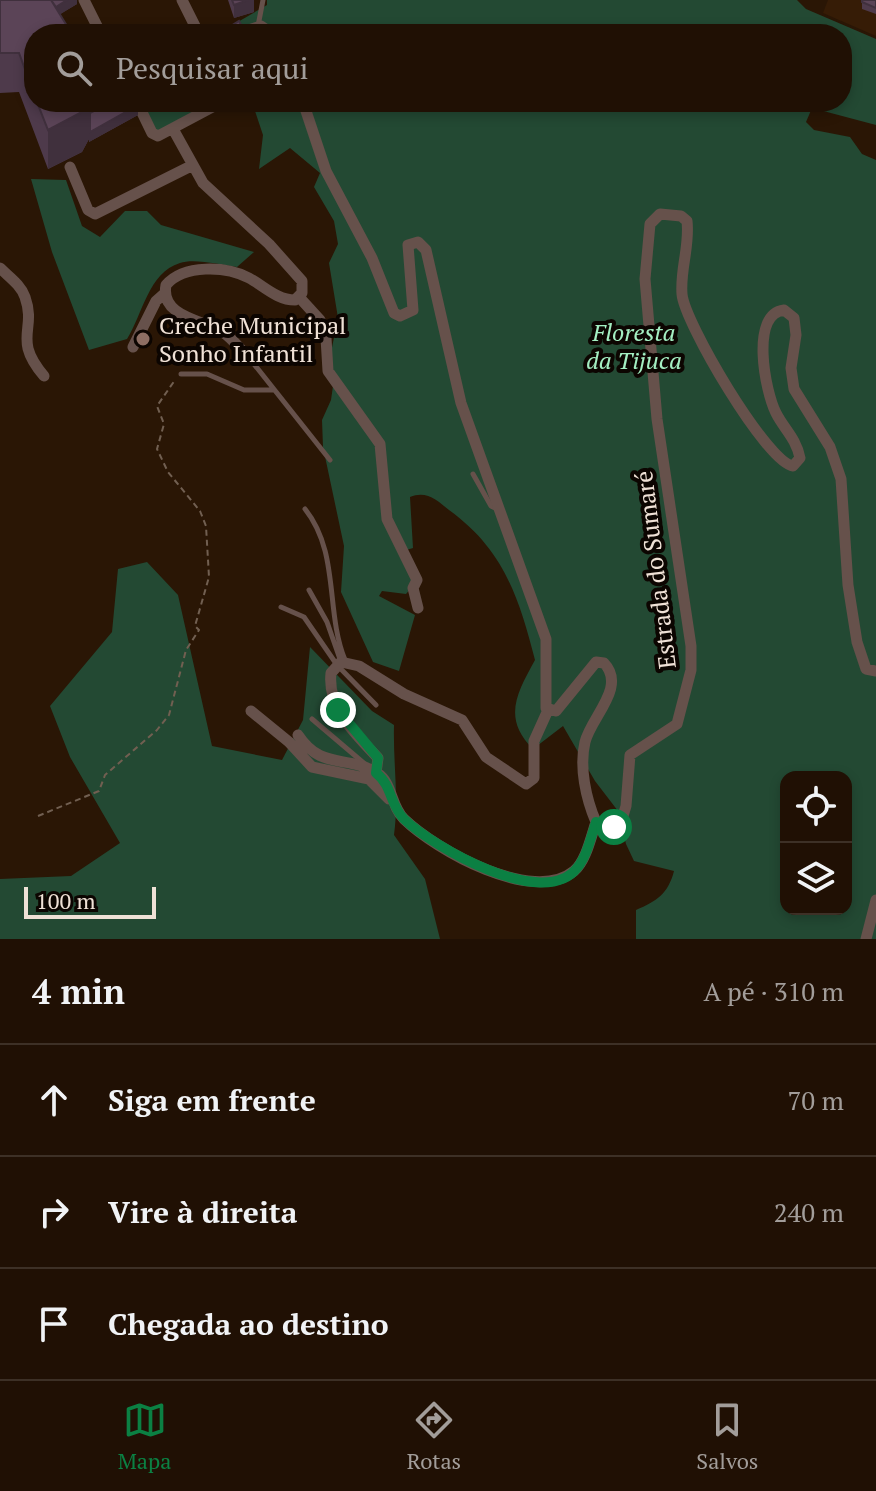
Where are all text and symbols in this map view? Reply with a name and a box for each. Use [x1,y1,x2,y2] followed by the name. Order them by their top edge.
[24,24,852,112] search box
[52,46,96,90] icon: search
[116,48,309,88] text: Pesquisar aqui
[159,309,346,369] place label: Creche Municipal Sonho Infantil
[586,316,682,376] park label: Floresta da Tijuca
[134,330,152,348] marker: Creche Municipal Sonho Infantil
[627,469,683,671] street label: Estrada do Sumaré
[320,692,356,728] route end
[780,771,852,915] map controls
[780,771,852,843] button: locate
[596,809,632,845] route start
[780,843,852,915] button: layers
[24,883,156,919] scale bar
[36,886,96,915] text: 100 m
[32,969,125,1014] text: 4 min
[703,974,844,1008] text: A pé · 310 m
[32,1078,76,1122] icon: ahead
[108,1080,316,1120] text: Siga em frente
[788,1083,844,1117] text: 70 m
[32,1190,76,1234] icon: right
[108,1192,298,1232] text: Vire à direita
[774,1195,844,1229] text: 240 m
[32,1302,76,1346] icon: arrive
[108,1304,389,1344] text: Chegada ao destino
[118,1398,171,1475] tab: Mapa
[407,1398,461,1475] tab: Rotas
[696,1398,758,1475] tab: Salvos

